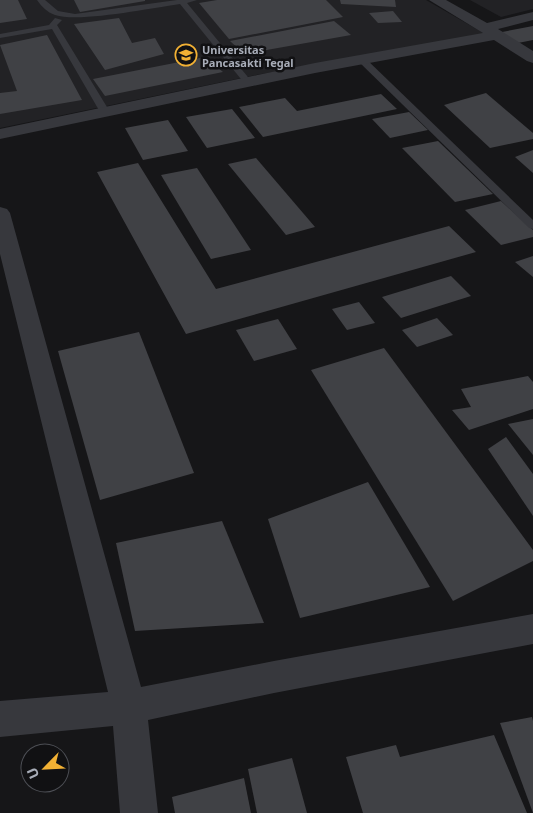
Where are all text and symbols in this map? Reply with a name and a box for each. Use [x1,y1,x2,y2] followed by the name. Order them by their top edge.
[202,42,294,70] place label: Universitas Pancasakti Tegal
[174,43,198,67] school or university icon: Universitas Pancasakti Tegal
[20,743,70,793] north arrow
[22,765,44,782] text: U

